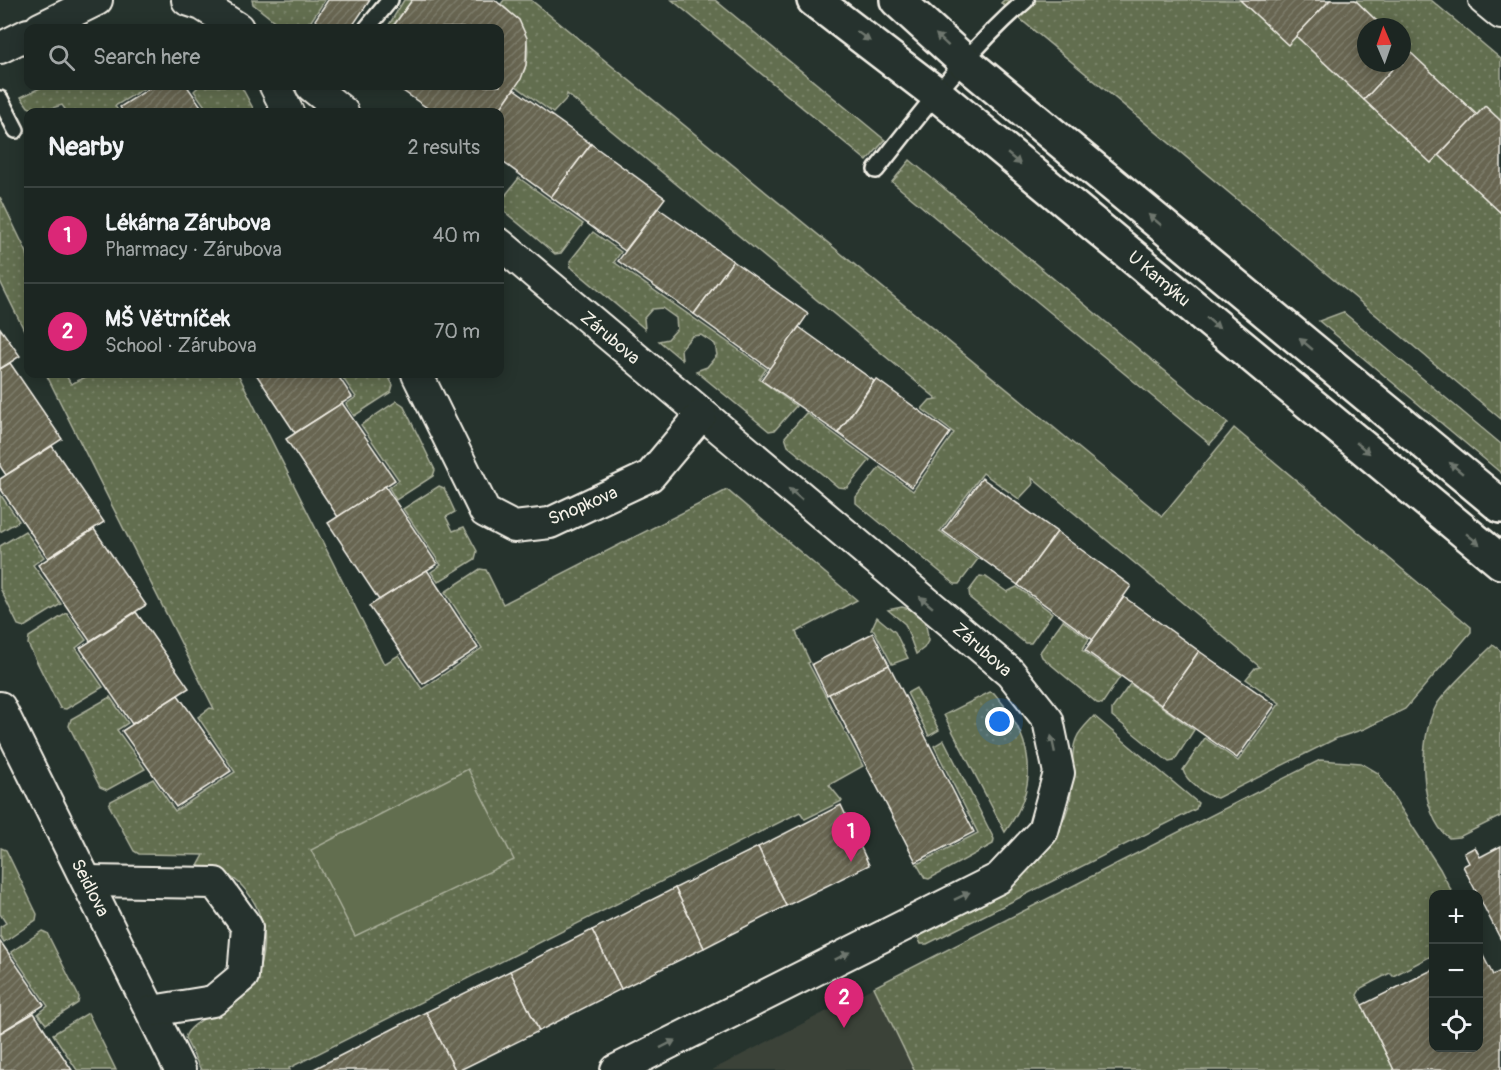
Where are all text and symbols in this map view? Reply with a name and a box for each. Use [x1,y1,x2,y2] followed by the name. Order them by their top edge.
[1357,18,1411,72] north arrow
[24,24,504,90] search box
[855,29,870,41] one-way arrow
[934,33,949,47] one-way arrow
[45,41,78,74] icon: search
[93,43,200,71] text: Search here
[48,131,124,163] text: Nearby
[408,135,480,160] text: 2 results
[1006,152,1022,165] one-way arrow
[105,209,271,237] text: Lékárna Zárubova
[1148,214,1163,226] one-way arrow
[64,223,71,248] text: 1
[433,223,480,248] text: 40 m
[105,237,282,262] text: Pharmacy · Zárubova
[1123,246,1195,312] street label: U Kamýku
[105,305,230,333] text: MŠ Větrníček
[575,306,645,370] street label: Zárubova
[1205,317,1220,329] one-way arrow
[62,319,73,344] text: 2
[434,319,480,344] text: 70 m
[105,333,257,358] text: School · Zárubova
[1299,338,1314,351] one-way arrow
[1355,441,1370,454] one-way arrow
[1448,462,1464,475] one-way arrow
[545,481,621,531] street label: Snopkova
[787,487,803,500] one-way arrow
[1465,532,1480,545] one-way arrow
[918,596,934,609] one-way arrow
[948,618,1016,682] street label: Zárubova
[985,707,1014,736] your location
[1047,735,1057,754] one-way arrow
[832,812,870,862] pin: 1
[66,855,114,921] street label: Seidlova
[1429,890,1483,1052] map controls
[1429,890,1483,944] button: +
[953,892,971,902] one-way arrow
[1429,944,1483,998] button: −
[834,951,851,960] one-way arrow
[824,978,864,1028] pin: 2
[1429,998,1483,1052] button: locate
[660,1039,677,1048] one-way arrow

